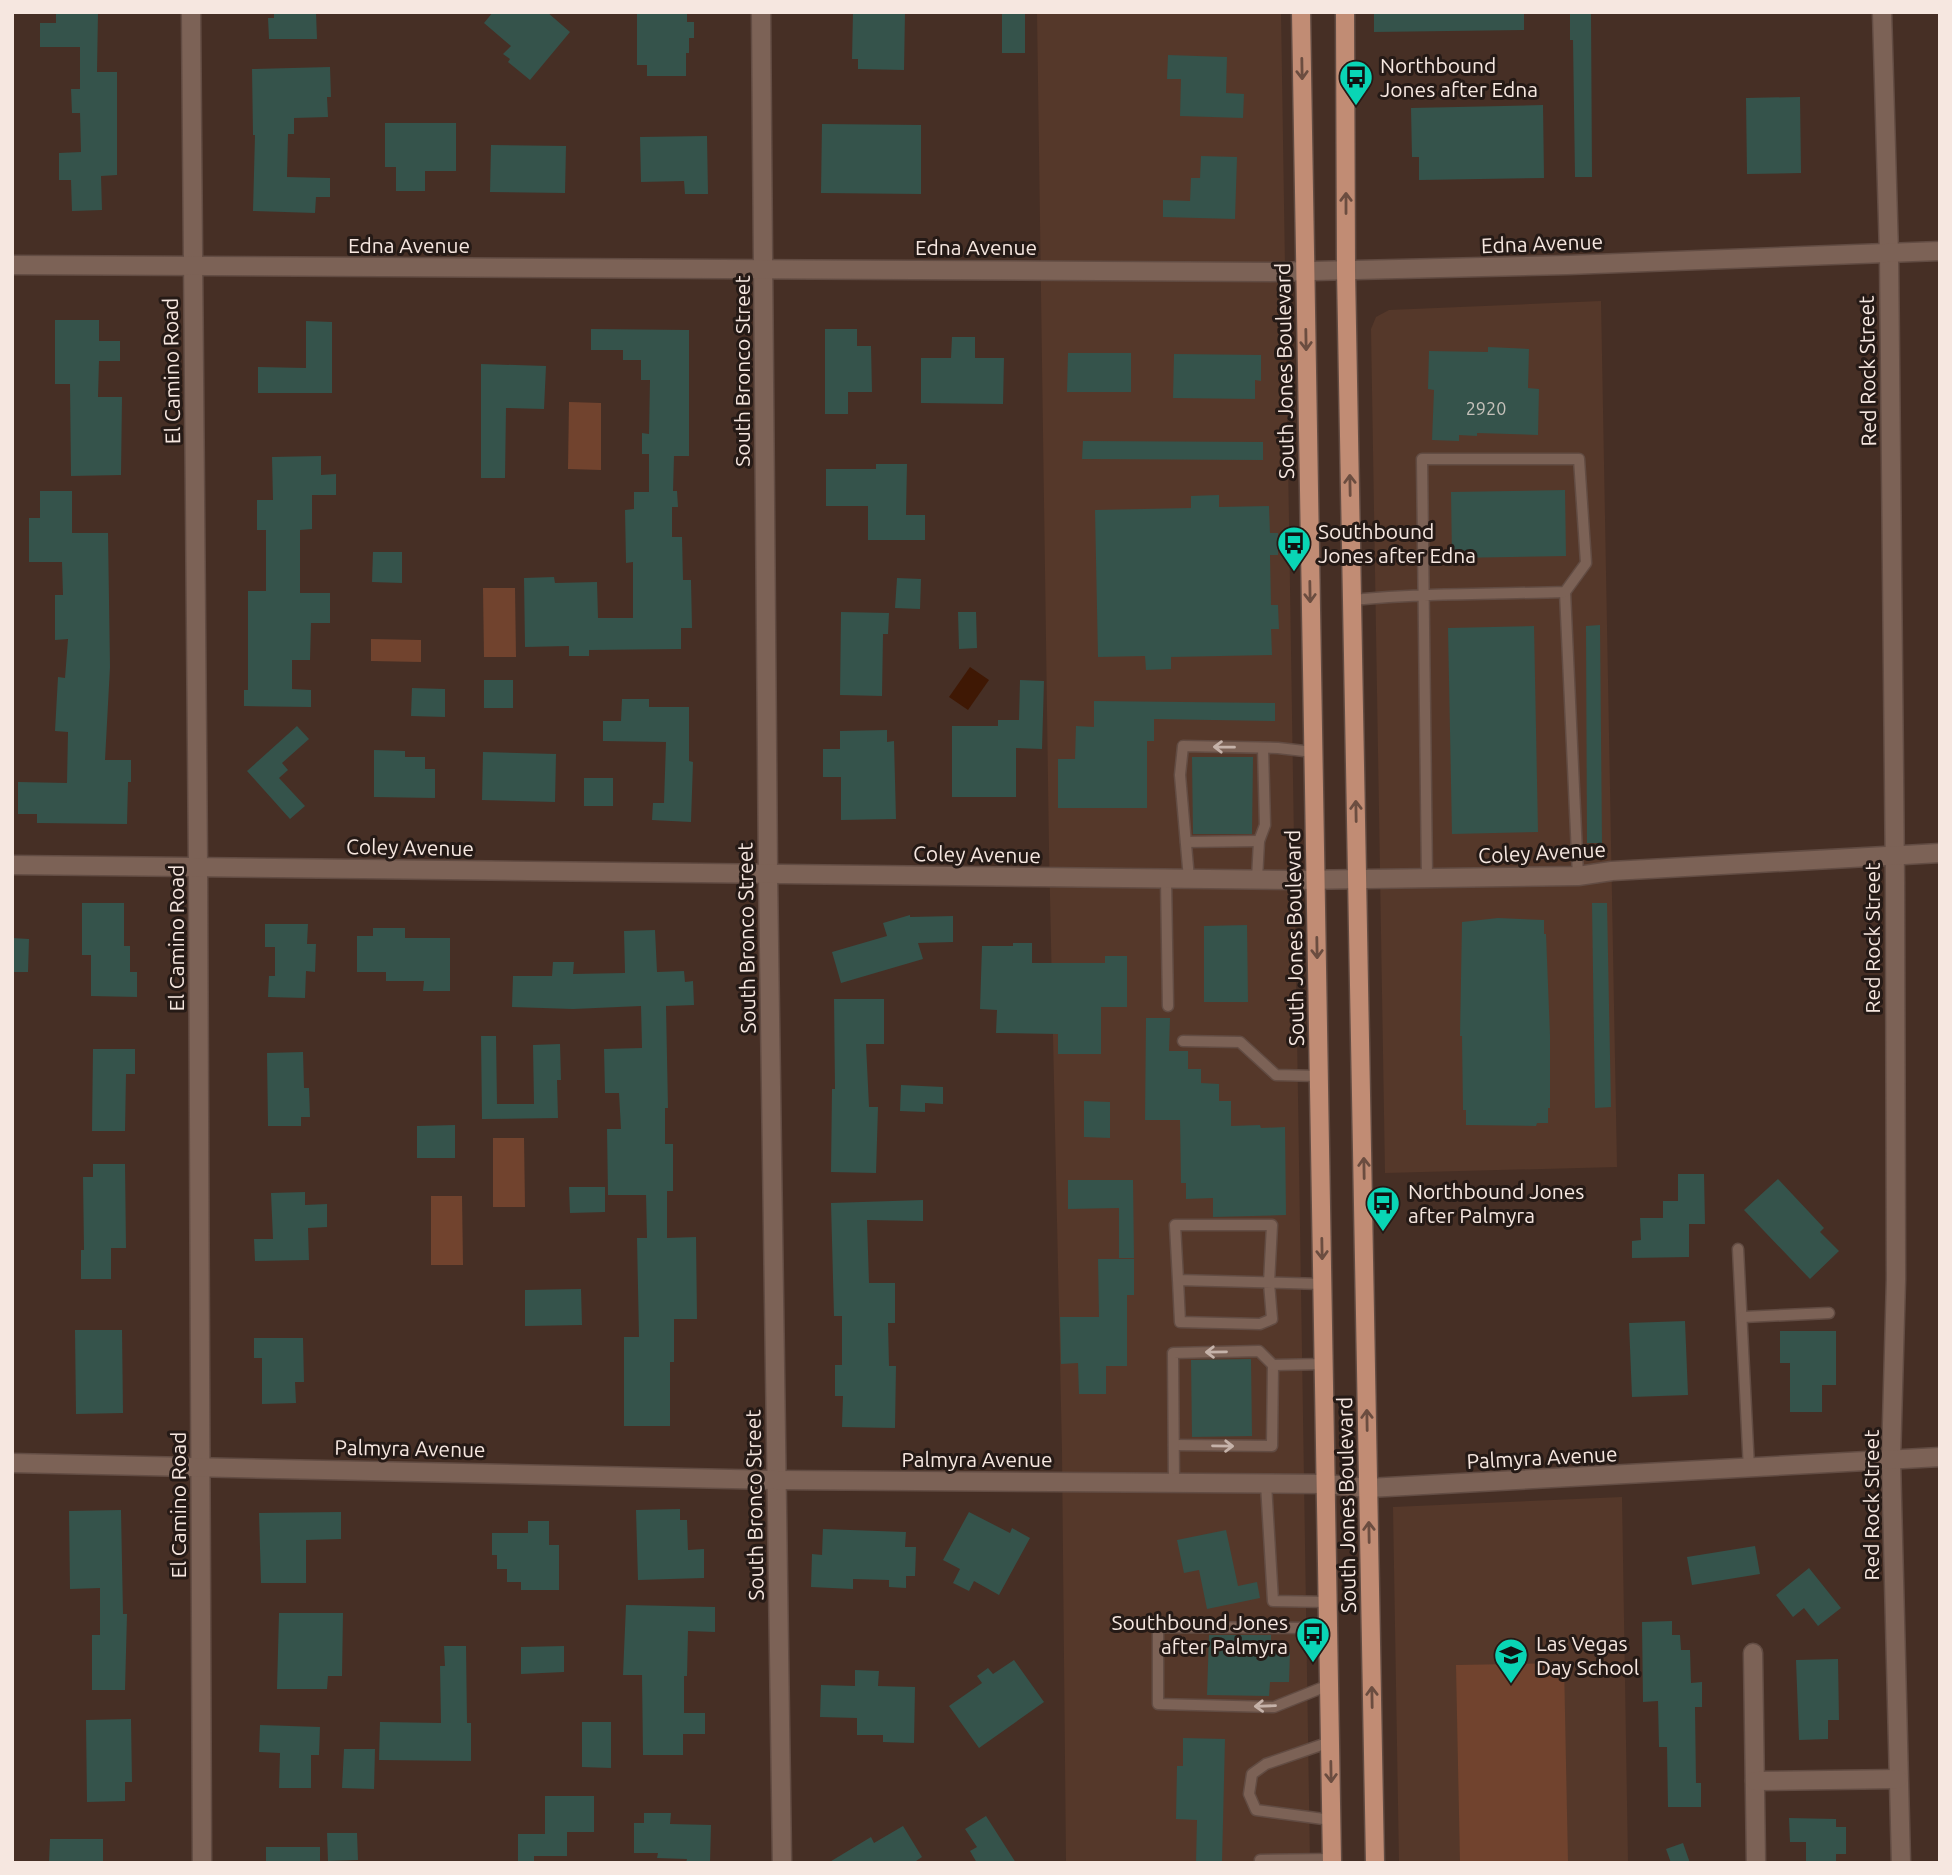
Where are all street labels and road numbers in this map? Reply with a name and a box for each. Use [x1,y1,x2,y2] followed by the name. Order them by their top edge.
[1481,229,1603,257] street label: Edna Avenue
[348,233,470,257] street label: Edna Avenue
[915,235,1037,259] street label: Edna Avenue
[1270,263,1298,479] street label: South Jones Boulevard
[730,275,754,467] street label: South Bronco Street
[1854,295,1880,447] street label: Red Rock Street
[158,298,184,444] street label: El Camino Road
[1280,830,1308,1046] street label: South Jones Boulevard
[346,834,474,860] street label: Coley Avenue
[1477,837,1607,867] street label: Coley Avenue
[913,841,1041,867] street label: Coley Avenue
[732,842,760,1034] street label: South Bronco Street
[1860,863,1884,1013] street label: Red Rock Street
[164,865,188,1011] street label: El Camino Road
[1332,1397,1360,1613] street label: South Jones Boulevard
[740,1409,768,1601] street label: South Bronco Street
[1859,1430,1883,1580] street label: Red Rock Street
[166,1432,190,1578] street label: El Camino Road
[334,1435,486,1461] street label: Palmyra Avenue
[1466,1441,1618,1473] street label: Palmyra Avenue
[901,1447,1053,1471] street label: Palmyra Avenue

